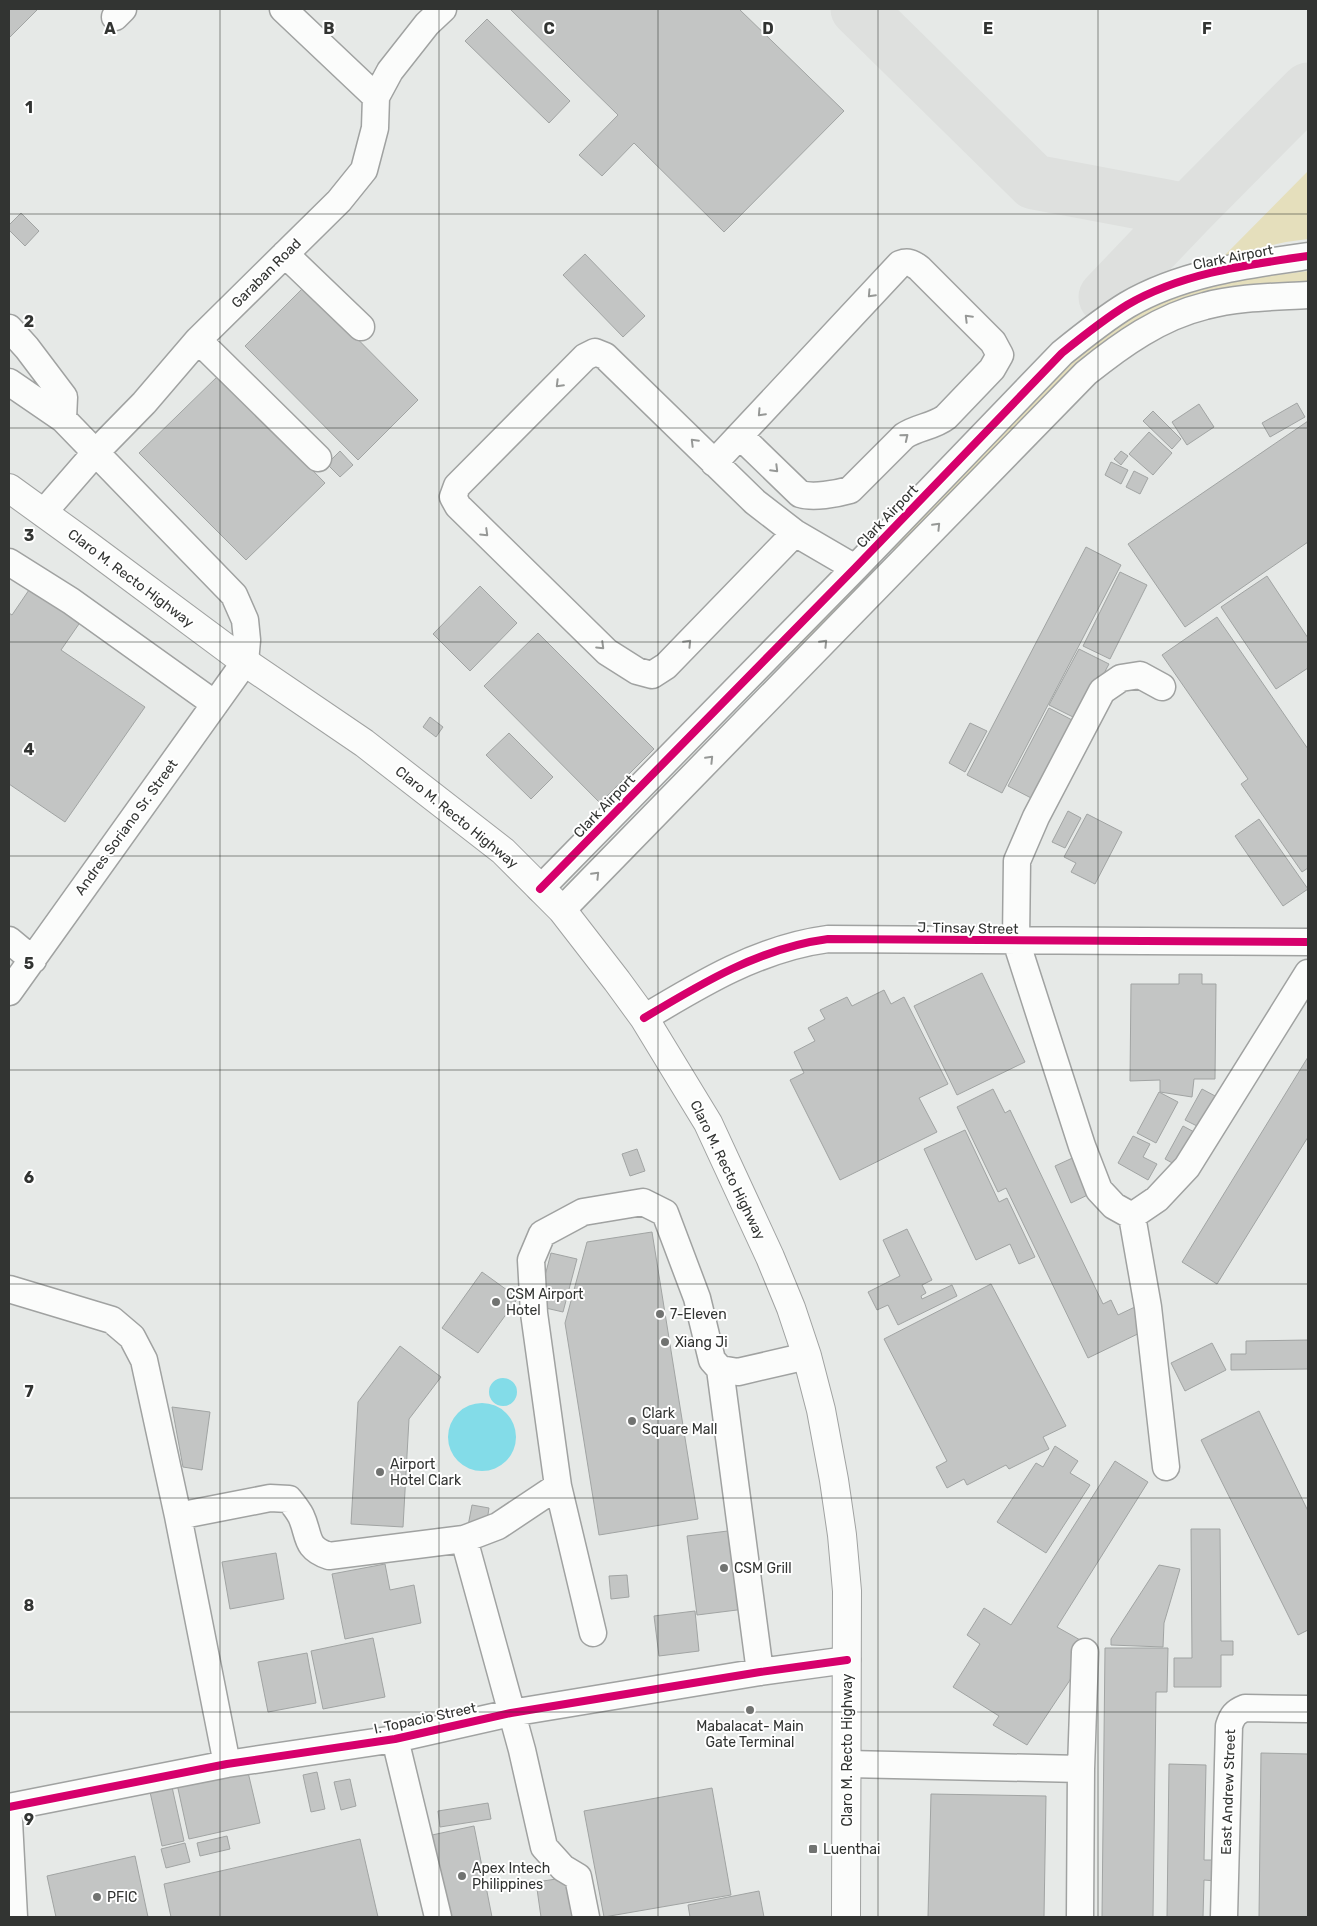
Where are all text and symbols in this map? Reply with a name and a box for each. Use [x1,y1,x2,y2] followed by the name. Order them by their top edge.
[104,19,116,38] text: A
[323,19,335,38] text: B
[543,19,555,38] text: C
[762,19,774,38] text: D
[983,19,993,38] text: E
[1202,19,1212,38] text: F
[25,98,33,117] text: 1
[228,235,305,312] street label: Garaban Road
[1192,241,1275,274] street label: Clark Airport
[868,288,877,297] one-way arrow
[24,312,34,331] text: 2
[965,315,974,324] one-way arrow
[556,378,565,387] one-way arrow
[758,408,767,417] one-way arrow
[899,434,908,442] one-way arrow
[690,439,699,448] one-way arrow
[769,464,778,473] one-way arrow
[853,481,922,551] street label: Clark Airport
[931,523,940,532] one-way arrow
[24,526,34,545] text: 3
[64,526,197,631] street label: Claro M. Recto Highway
[479,527,488,536] one-way arrow
[596,640,605,649] one-way arrow
[682,640,691,649] one-way arrow
[818,640,827,649] one-way arrow
[24,740,35,759] text: 4
[71,756,182,898] street label: Andres Soriano Sr. Street
[704,756,713,765] one-way arrow
[392,763,522,872] street label: Claro M. Recto Highway
[570,771,639,841] street label: Clark Airport
[590,872,599,881] one-way arrow
[917,919,1019,938] street label: J. Tinsay Street
[24,954,34,973] text: 5
[686,1098,769,1243] street label: Claro M. Recto Highway
[24,1168,34,1187] text: 6
[506,1286,584,1319] place label: CSM Airport Hotel
[490,1296,502,1308] marker: CSM Airport Hotel
[670,1306,727,1323] place label: 7-Eleven
[654,1308,666,1320] marker: 7-Eleven
[675,1334,728,1351] place label: Xiang Ji
[659,1336,671,1348] marker: Xiang Ji
[24,1382,34,1401] text: 7
[642,1405,717,1438] place label: Clark Square Mall
[626,1415,638,1427] marker: Clark Square Mall
[390,1456,462,1489] place label: Airport Hotel Clark
[374,1466,386,1478] marker: Airport Hotel Clark
[734,1560,792,1577] place label: CSM Grill
[718,1562,730,1574] marker: CSM Grill
[24,1596,35,1615] text: 8
[839,1673,856,1827] street label: Claro M. Recto Highway
[372,1699,478,1738] street label: I. Topacio Street
[744,1704,756,1716] marker: Mabalacat- Main Gate Terminal
[696,1718,804,1751] place label: Mabalacat- Main Gate Terminal
[1218,1728,1239,1855] street label: East Andrew Street
[24,1810,34,1829] text: 9
[823,1841,880,1858] place label: Luenthai
[807,1843,819,1855] marker: Luenthai
[472,1860,550,1893] place label: Apex Intech Philippines
[456,1870,468,1882] marker: Apex Intech Philippines
[107,1889,137,1906] place label: PFIC
[91,1891,103,1903] marker: PFIC

